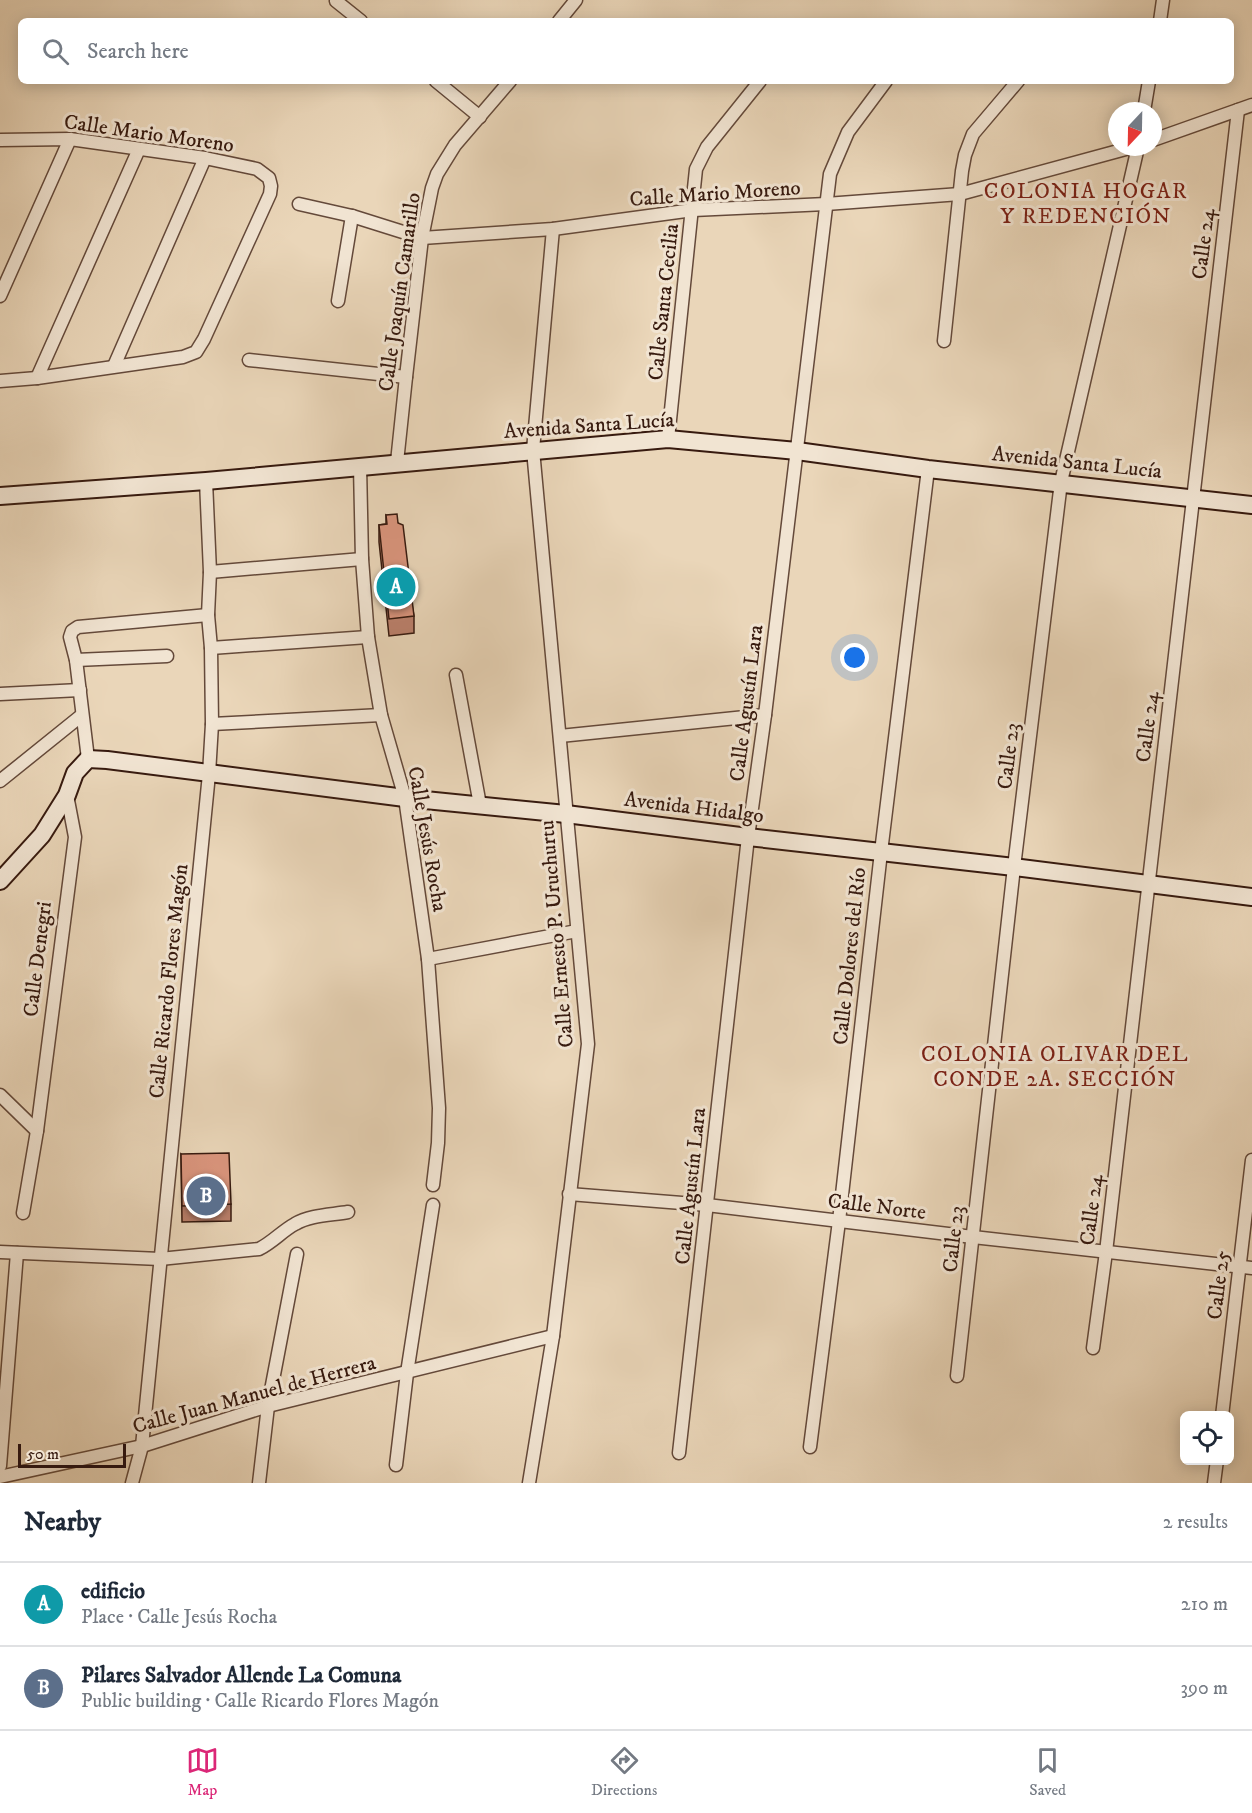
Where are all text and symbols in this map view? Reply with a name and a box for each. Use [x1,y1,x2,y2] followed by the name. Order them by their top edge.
[18,18,1234,84] search box
[39,35,72,68] icon: search
[87,38,189,65] text: Search here
[1108,102,1162,156] north arrow
[62,109,236,159] street label: Calle Mario Moreno
[629,175,801,213] street label: Calle Mario Moreno
[984,178,1188,230] district label: COLONIA HOGAR Y REDENCIÓN
[373,191,427,393] street label: Calle Joaquín Camarillo
[1187,206,1221,281] street label: Calle 24
[643,222,685,382] street label: Calle Santa Cecilia
[503,407,675,445] street label: Avenida Santa Lucía
[991,441,1163,485] street label: Avenida Santa Lucía
[376,564,416,610] pin: A
[724,623,770,783] street label: Calle Agustín Lara
[840,643,869,672] your location
[1131,689,1165,764] street label: Calle 24
[992,721,1026,791] street label: Calle 23
[401,765,453,914] street label: Calle Jesús Rocha
[623,787,765,829] street label: Avenida Hidalgo
[534,819,580,1049] street label: Calle Ernesto P. Uruchurtu
[144,863,194,1100] street label: Calle Ricardo Flores Magón
[828,866,872,1046] street label: Calle Dolores del Río
[18,900,58,1018] street label: Calle Denegri
[921,1041,1189,1093] district label: COLONIA OLIVAR DEL CONDE 2A. SECCIÓN
[670,1106,712,1266] street label: Calle Agustín Lara
[1075,1172,1109,1247] street label: Calle 24
[186,1174,226,1218] pin: B
[826,1188,928,1226] street label: Calle Norte
[938,1205,970,1274] street label: Calle 23
[1202,1249,1236,1321] street label: Calle 25
[130,1350,379,1440] street label: Calle Juan Manuel de Herrera
[1180,1411,1234,1465] map controls
[1180,1411,1234,1465] button: locate
[18,1441,126,1468] scale bar
[27,1444,59,1464] text: 50 m
[24,1506,101,1539] text: Nearby
[1163,1510,1228,1535] text: 2 results
[81,1578,145,1605] text: edificio
[37,1592,50,1617] text: A
[1181,1592,1228,1617] text: 210 m
[81,1605,277,1630] text: Place · Calle Jesús Rocha
[81,1662,401,1689] text: Pilares Salvador Allende La Comuna
[37,1676,50,1701] text: B
[1180,1676,1228,1701] text: 390 m
[81,1689,439,1714] text: Public building · Calle Ricardo Flores Magón
[186,1744,219,1800] tab: Map
[591,1744,657,1800] tab: Directions
[1029,1744,1066,1800] tab: Saved

